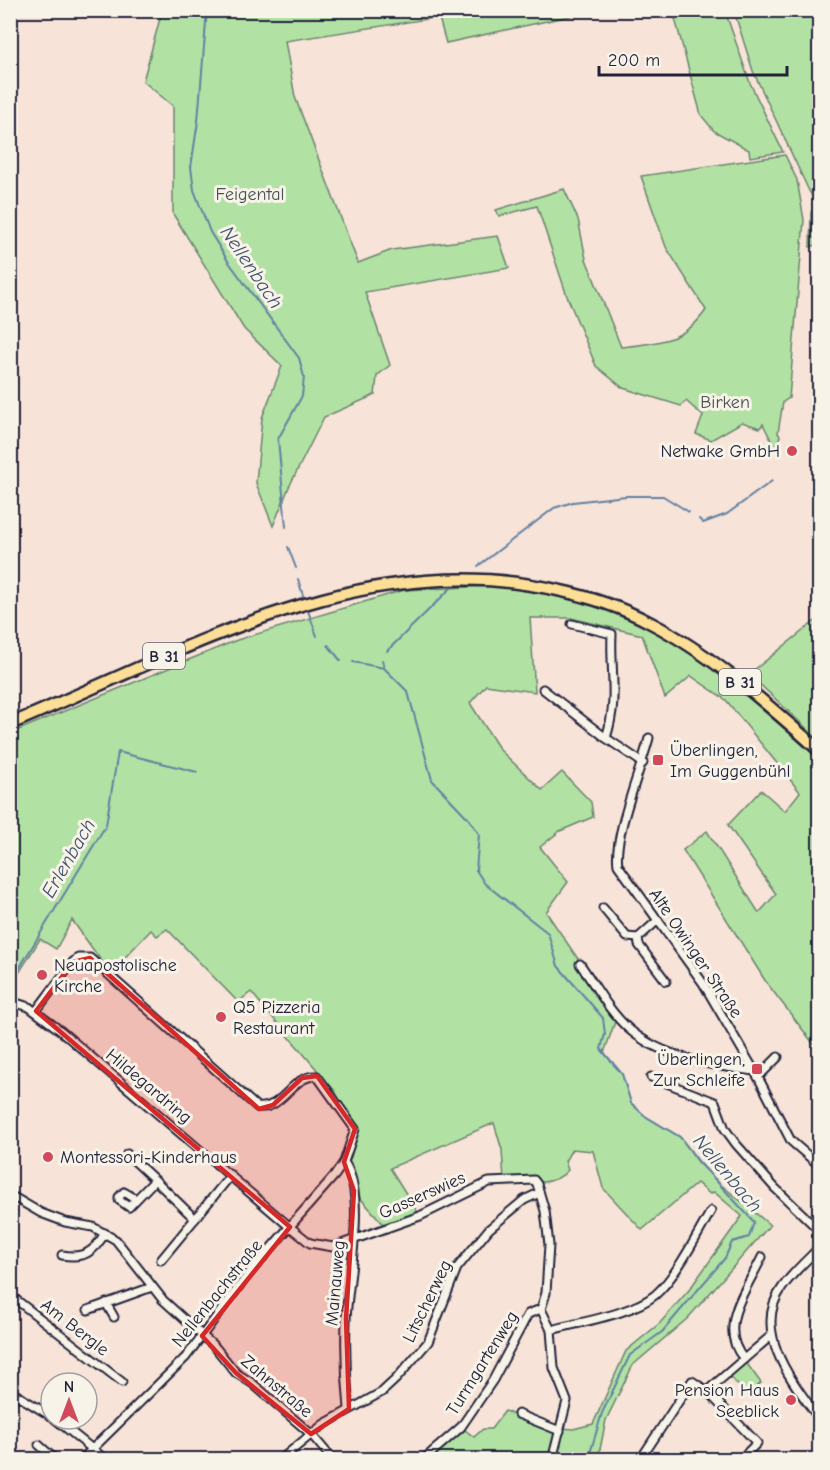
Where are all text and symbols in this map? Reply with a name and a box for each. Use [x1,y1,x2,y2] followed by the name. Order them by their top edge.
[599,39,786,77] scale bar
[608,50,660,71] text: 200 m
[216,184,284,205] park label: Feigental
[216,222,288,313] water label: Nellenbach
[700,392,750,413] park label: Birken
[660,441,780,462] place label: Netwake GmbH
[785,444,799,458] marker: Netwake GmbH
[143,643,185,669] road number: B 31
[719,669,761,695] road number: B 31
[670,740,791,782] place label: Überlingen, Im Guggenbühl
[651,753,665,767] marker: Überlingen, Im Guggenbühl
[37,815,100,902] water label: Erlenbach
[644,884,747,1022] street label: Alte Owinger Straße
[54,955,177,997] place label: Neuapostolische Kirche
[35,968,49,982] marker: Neuapostolische Kirche
[233,997,320,1039] place label: Q5 Pizzeria Restaurant
[214,1010,228,1024] marker: Q5 Pizzeria Restaurant
[102,1044,196,1128] street label: Hildegardring
[653,1049,745,1091] place label: Überlingen, Zur Schleife
[750,1062,764,1076] marker: Überlingen, Zur Schleife
[688,1130,767,1217] water label: Nellenbach
[60,1147,237,1168] place label: Montessori-Kinderhaus
[41,1150,55,1164] marker: Montessori-Kinderhaus
[376,1167,469,1224] street label: Gasserswies
[168,1235,267,1351] street label: Nellenbachstraße
[321,1239,350,1327] street label: Mainauweg
[398,1257,456,1346] street label: Litscherweg
[36,1294,113,1360] street label: Am Bergle
[442,1307,523,1419] street label: Turmgartenweg
[237,1351,317,1422] street label: Zahnstraße
[39,1371,99,1431] north arrow
[64,1378,74,1396] text: N
[675,1380,779,1422] place label: Pension Haus Seeblick
[784,1393,798,1407] marker: Pension Haus Seeblick

